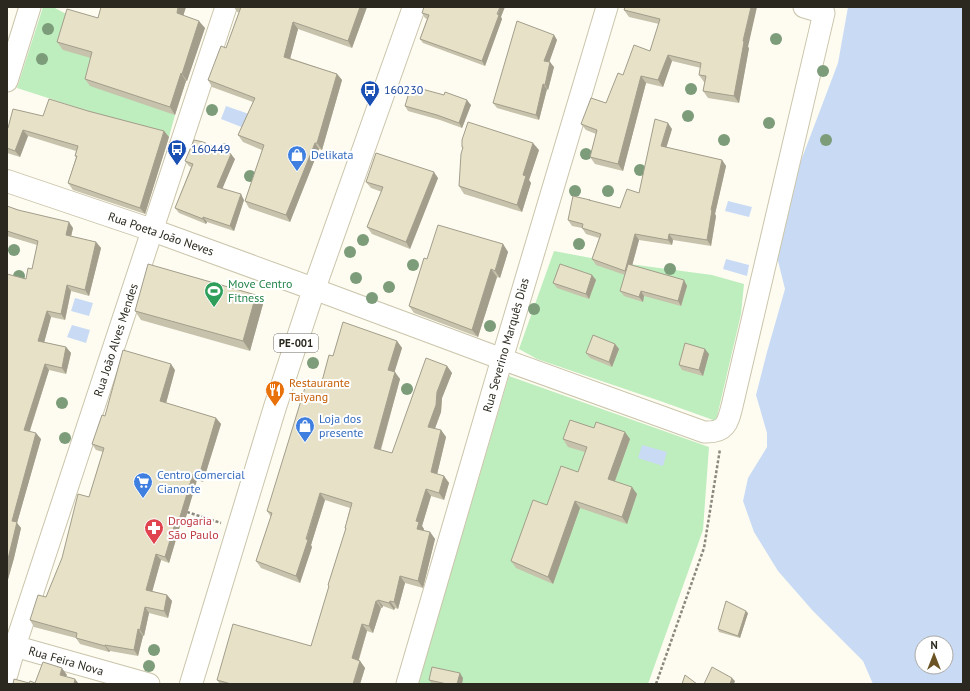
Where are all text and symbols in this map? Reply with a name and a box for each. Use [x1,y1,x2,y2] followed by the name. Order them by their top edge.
[359,79,381,107] bus stop icon: 160230
[384,82,424,97] place label: 160230
[166,138,188,166] bus stop icon: 160449
[191,141,230,156] place label: 160449
[286,144,308,172] shop icon: Delikata
[311,147,353,162] place label: Delikata
[106,208,216,259] street label: Rua Poeta João Neves
[228,276,292,305] place label: Move Centro Fitness
[479,276,532,414] street label: Rua Severino Marquês Dias
[203,280,225,308] sports icon: Move Centro Fitness
[90,281,141,398] street label: Rua João Alves Mendes
[274,334,318,352] road number: PE-001
[289,375,350,404] place label: Restaurante Taiyang
[264,379,286,407] restaurant icon: Restaurante Taiyang
[319,411,363,440] place label: Loja dos presente
[294,415,316,443] shop icon: Loja dos presente
[157,467,245,496] place label: Centro Comercial Cianorte
[132,471,154,499] supermarket icon: Centro Comercial Cianorte
[168,513,219,542] place label: Drogaria São Paulo
[143,517,165,545] pharmacy icon: Drogaria São Paulo
[914,635,954,675] north arrow
[930,638,938,652] text: N
[27,643,105,678] street label: Rua Feira Nova

